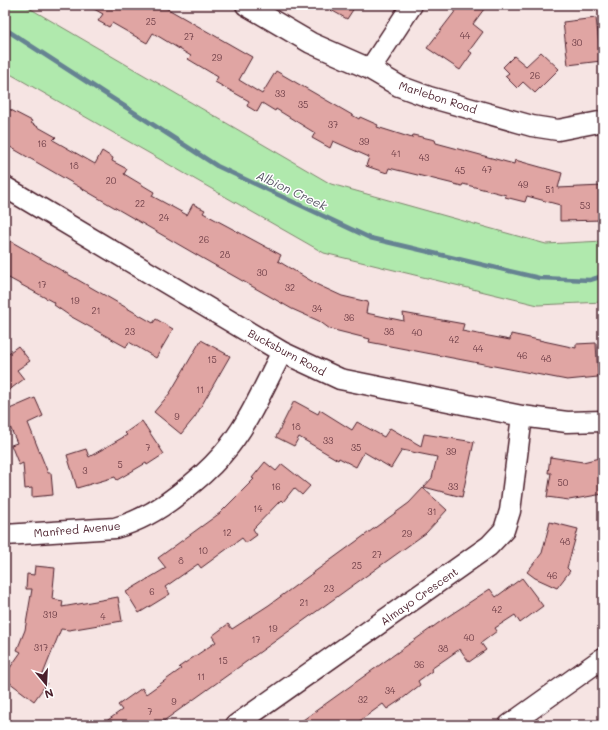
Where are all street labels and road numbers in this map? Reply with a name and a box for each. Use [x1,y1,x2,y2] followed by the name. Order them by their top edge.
[397,77,479,117] street label: Marlebon Road
[245,325,329,379] street label: Bucksburn Road
[33,518,121,540] street label: Manfred Avenue
[377,564,461,628] street label: Almayo Crescent

